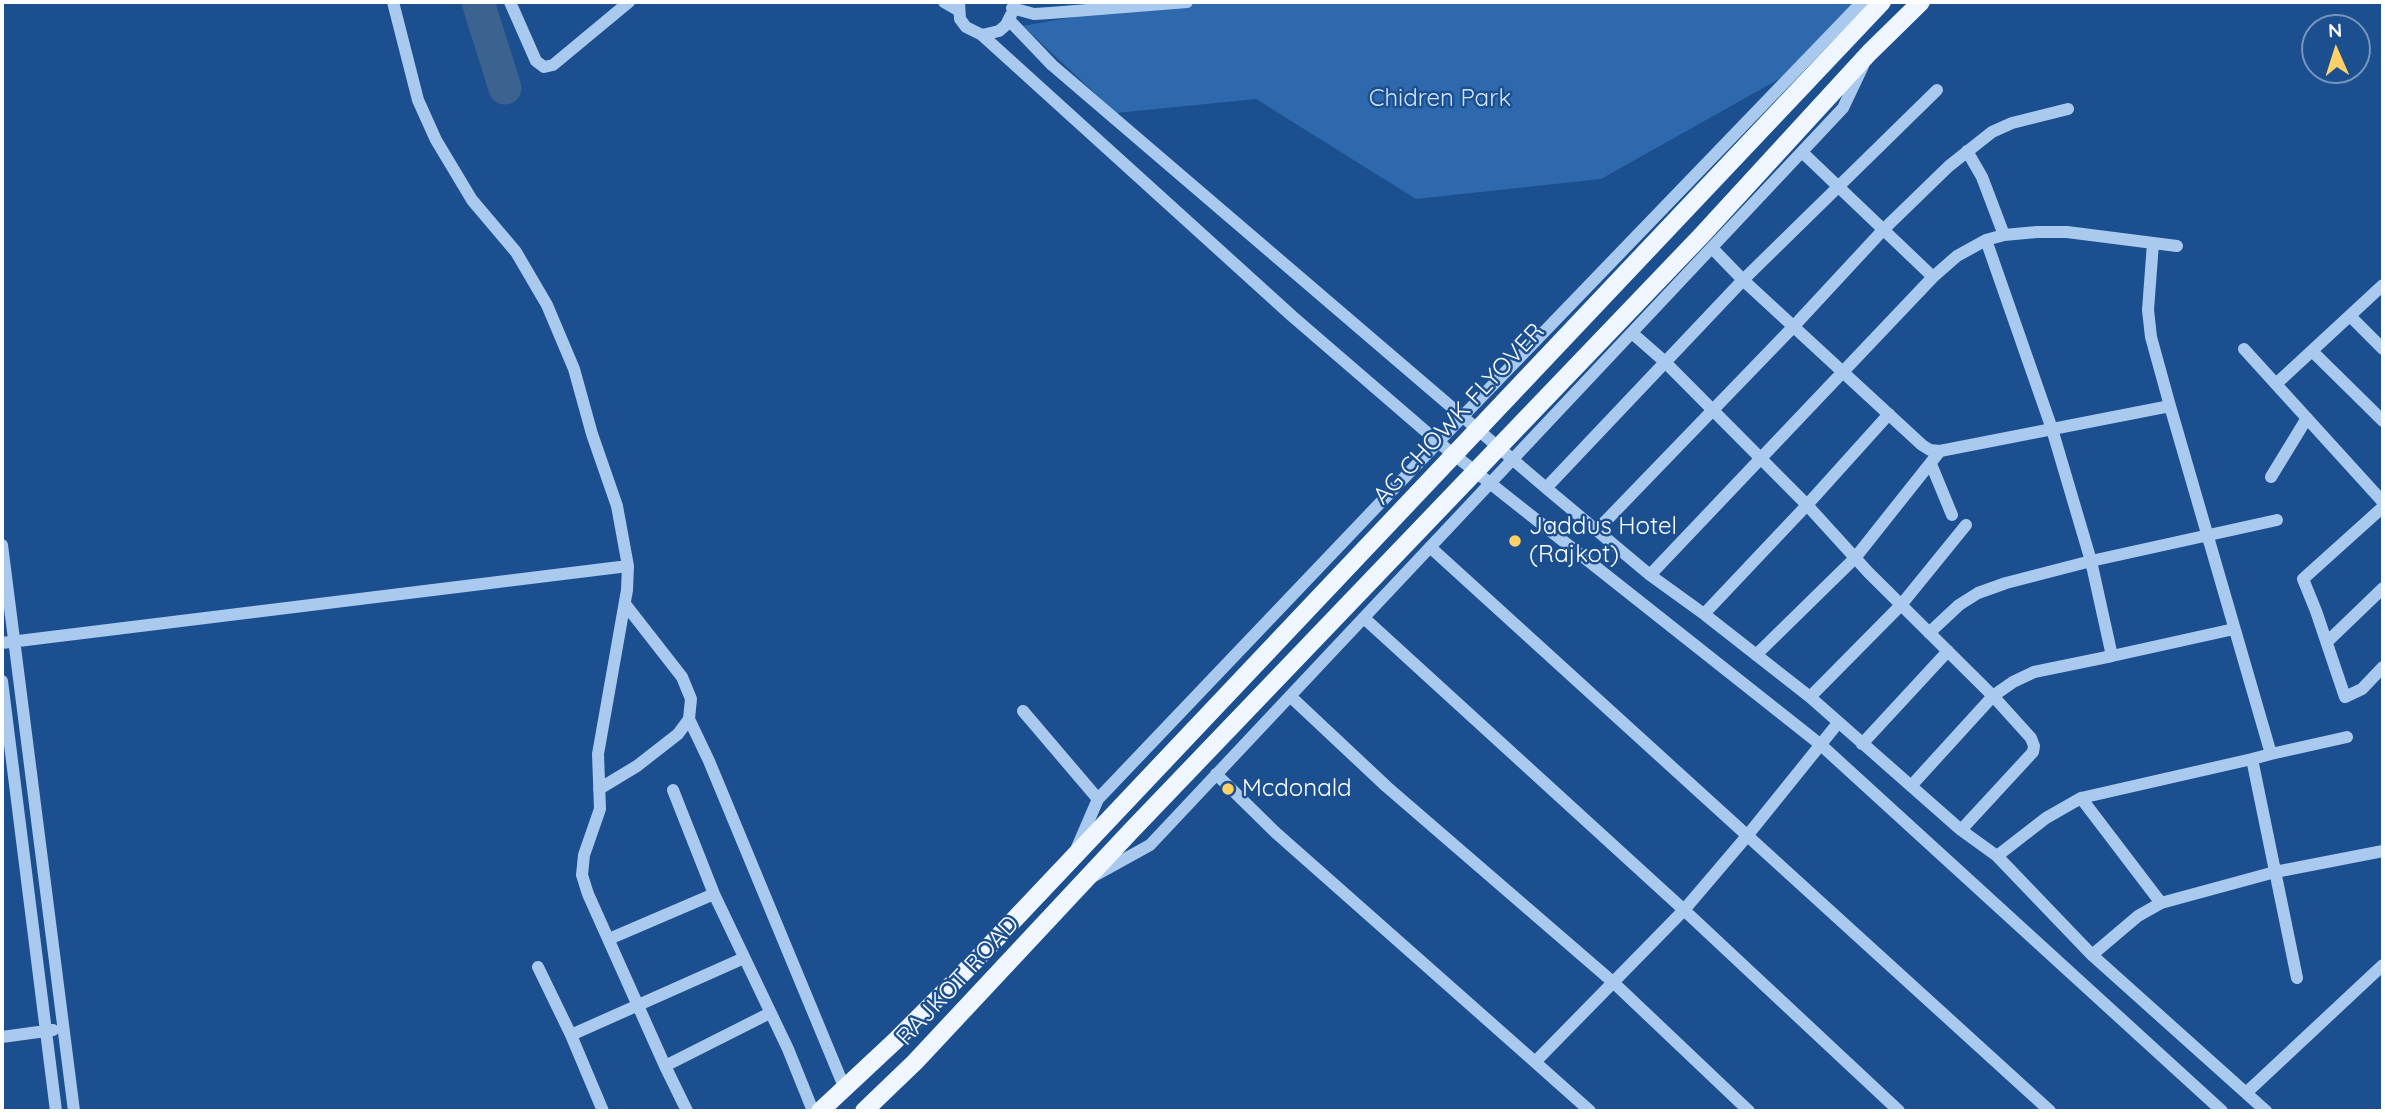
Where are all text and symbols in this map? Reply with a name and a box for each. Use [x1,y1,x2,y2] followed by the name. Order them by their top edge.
[2301,14,2371,84] north arrow
[2327,18,2343,42] text: N
[1369,85,1511,113] park label: Chidren Park
[1368,317,1550,511] street label: AG CHOWK FLYOVER
[1529,513,1677,569] place label: Jaddus Hotel (Rajkot)
[1507,533,1523,549] marker: Jaddus Hotel (Rajkot)
[1242,775,1352,803] place label: Mcdonald
[1220,781,1236,797] marker: Mcdonald
[891,910,1025,1052] street label: RAJKOT ROAD

